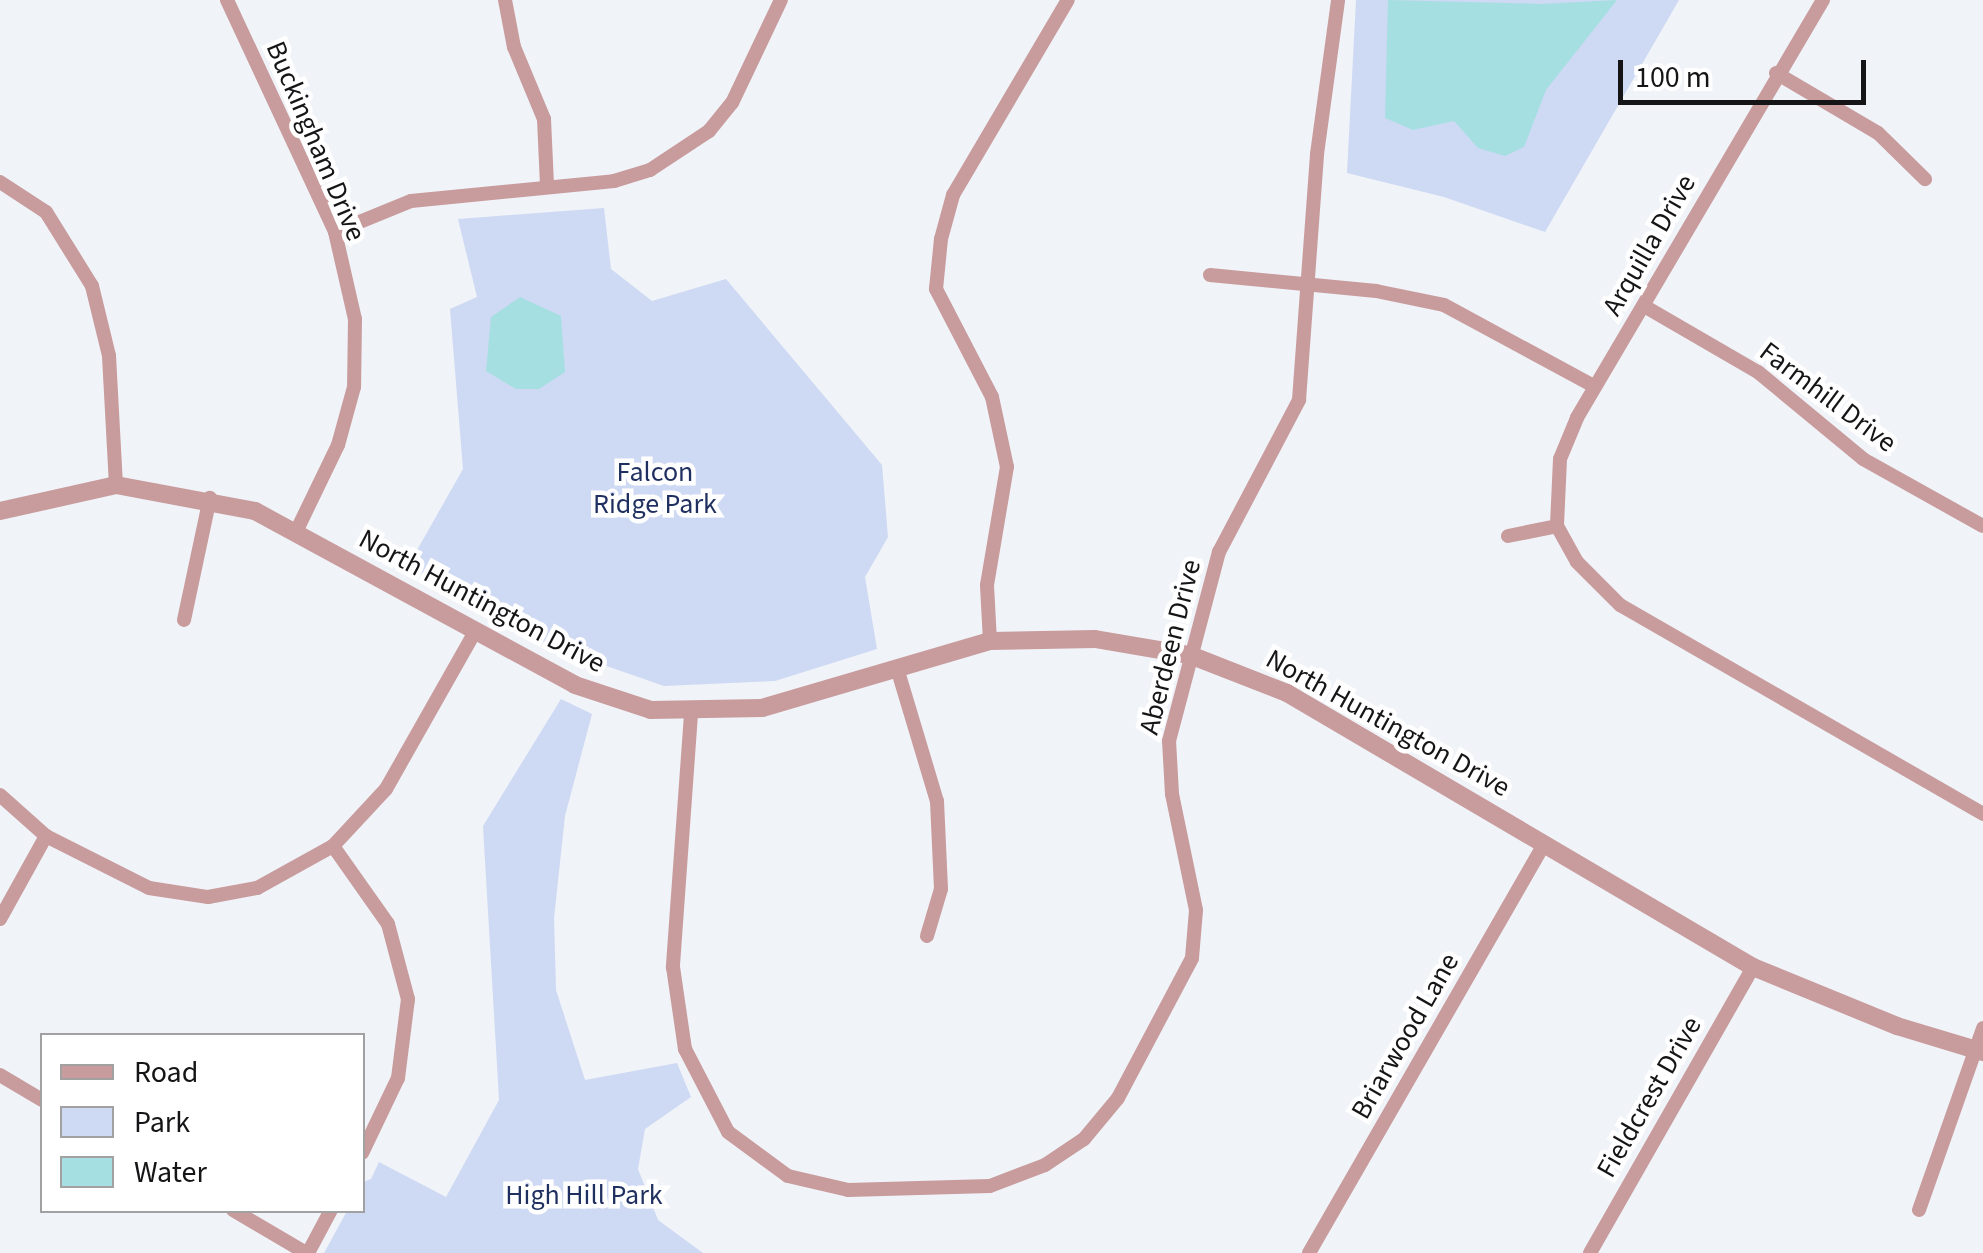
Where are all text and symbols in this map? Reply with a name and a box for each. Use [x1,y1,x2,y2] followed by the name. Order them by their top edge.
[259,36,373,246] street label: Buckingham Drive
[1623,40,1870,102] scale bar
[1635,56,1711,99] text: 100 m
[1595,169,1703,321] street label: Arquilla Drive
[1753,335,1903,459] street label: Farmhill Drive
[593,455,717,521] park label: Falcon Ridge Park
[353,522,611,680] street label: North Huntington Drive
[1132,556,1208,738] street label: Aberdeen Drive
[1260,642,1516,804] street label: North Huntington Drive
[1344,947,1466,1125] street label: Briarwood Lane
[1589,1011,1709,1183] street label: Fieldcrest Drive
[40,1033,365,1213] legend
[134,1051,198,1094] text: Road
[134,1101,190,1144] text: Park
[134,1151,207,1194] text: Water
[505,1178,663,1212] park label: High Hill Park

